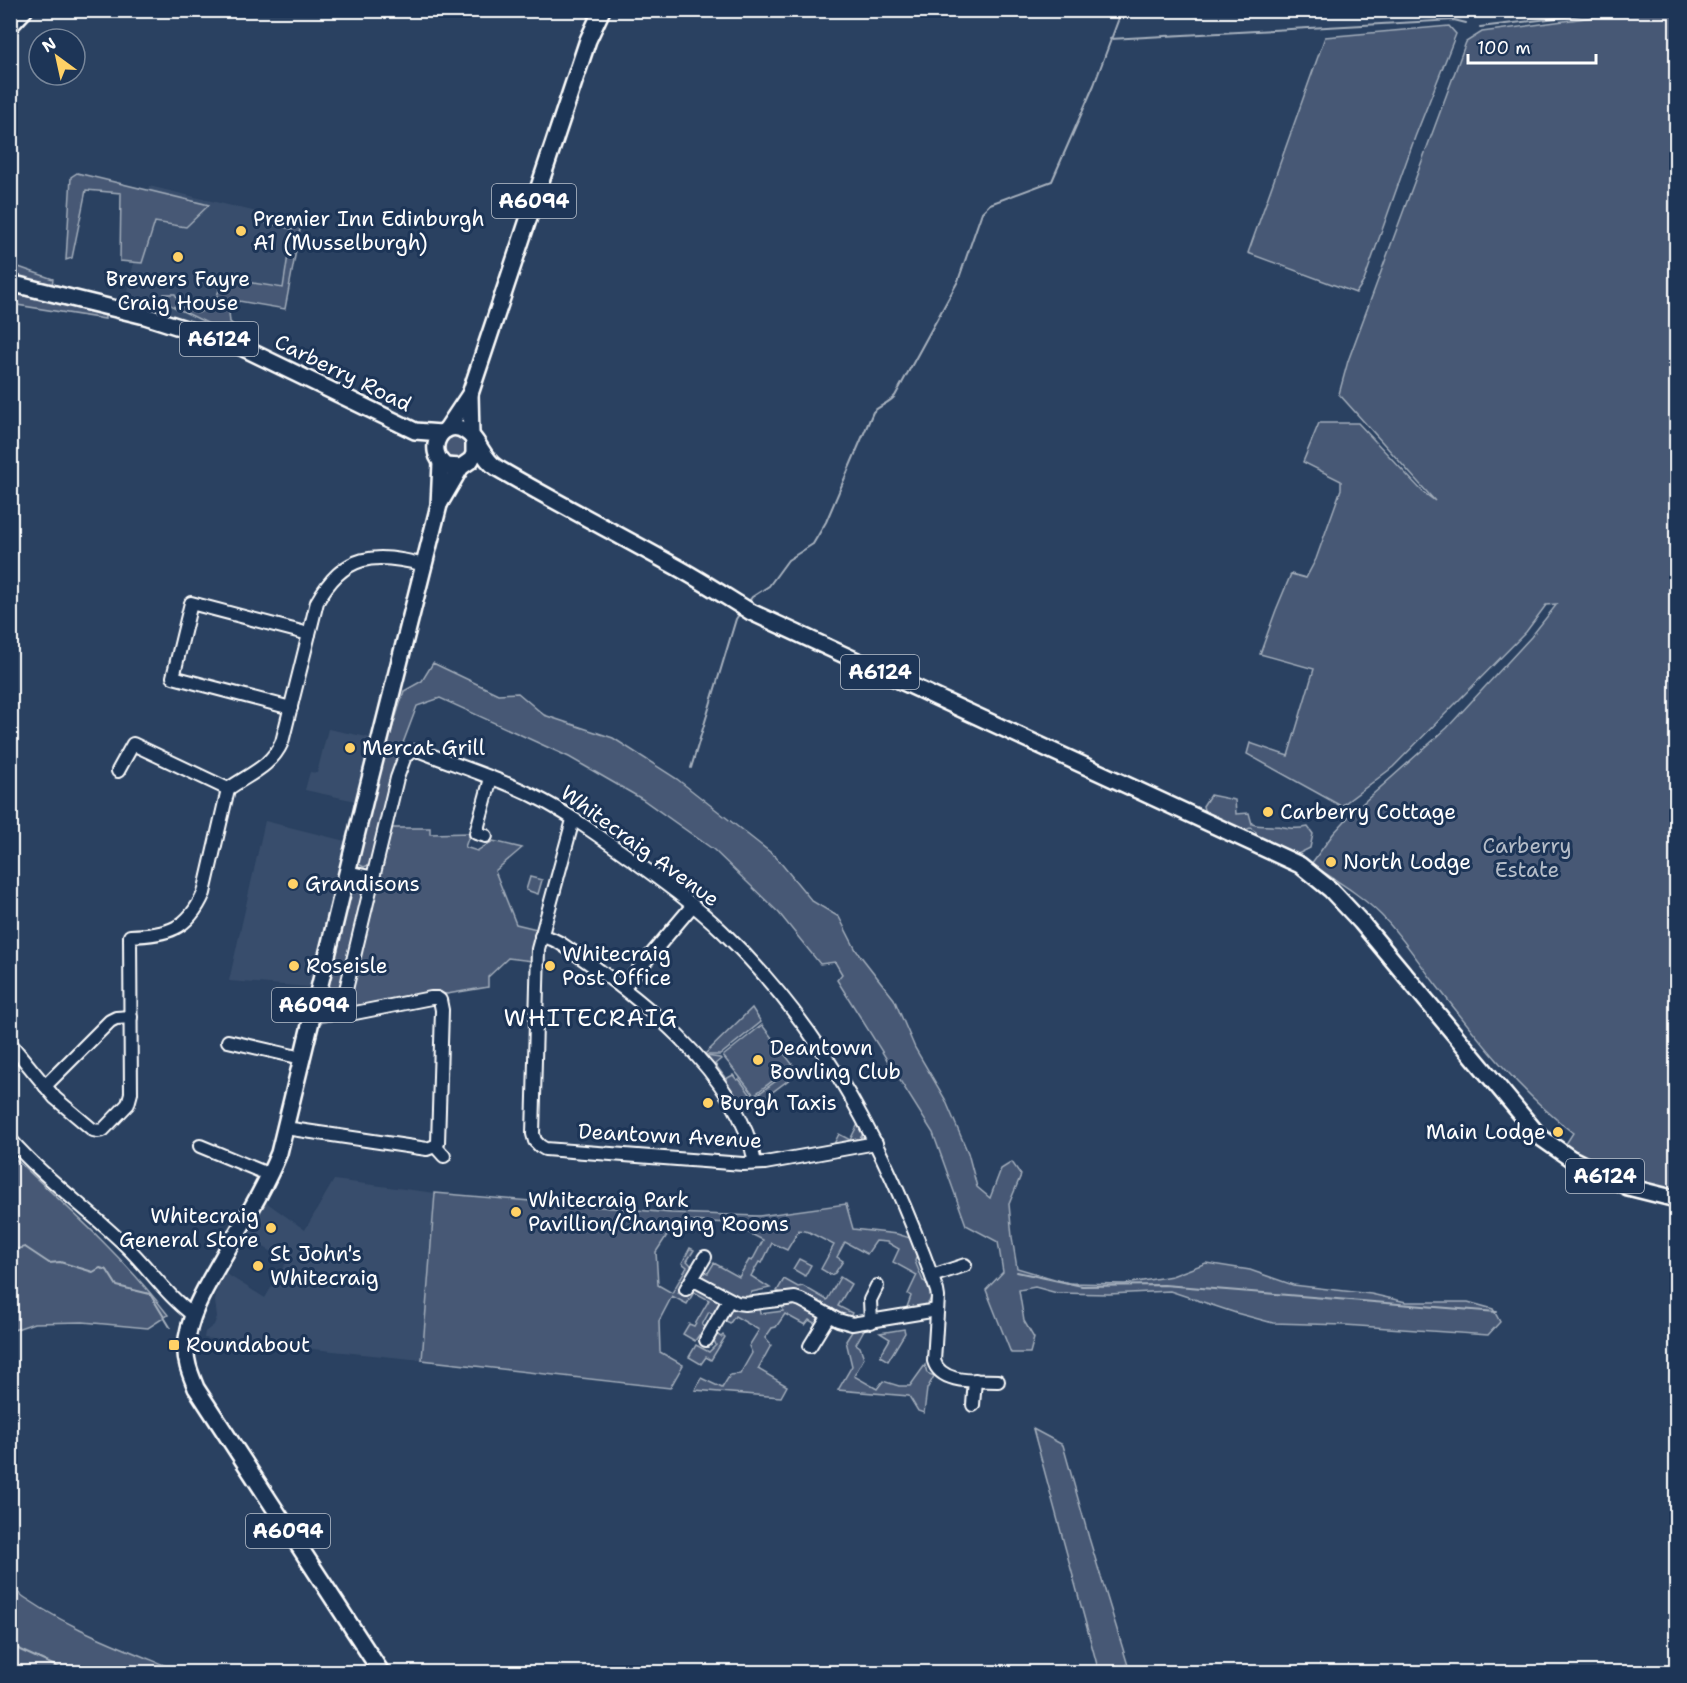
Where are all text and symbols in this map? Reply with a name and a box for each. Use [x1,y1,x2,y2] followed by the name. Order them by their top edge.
[27,27,87,87] north arrow
[1468,27,1596,65] scale bar
[38,33,60,57] text: N
[1477,36,1531,60] text: 100 m
[492,184,576,218] road number: A6094
[253,205,485,257] place label: Premier Inn Edinburgh A1 (Musselburgh)
[234,224,248,238] marker: Premier Inn Edinburgh A1 (Musselburgh)
[171,250,185,264] marker: Brewers Fayre Craig House
[106,265,250,317] place label: Brewers Fayre Craig House
[180,322,258,356] road number: A6124
[270,328,416,418] street label: Carberry Road
[841,655,919,689] road number: A6124
[362,734,486,762] place label: Mercat Grill
[343,741,357,755] marker: Mercat Grill
[555,779,725,913] street label: Whitecraig Avenue
[1280,798,1456,826] place label: Carberry Cottage
[1261,805,1275,819] marker: Carberry Cottage
[1482,832,1572,884] park label: Carberry Estate
[1343,848,1471,876] place label: North Lodge
[1324,855,1338,869] marker: North Lodge
[305,870,420,898] place label: Grandisons
[286,877,300,891] marker: Grandisons
[562,940,671,992] place label: Whitecraig Post Office
[306,952,388,980] place label: Roseisle
[287,959,301,973] marker: Roseisle
[543,959,557,973] marker: Whitecraig Post Office
[272,988,356,1022] road number: A6094
[504,1002,678,1034] district label: WHITECRAIG
[770,1034,901,1086] place label: Deantown Bowling Club
[751,1053,765,1067] marker: Deantown Bowling Club
[720,1089,837,1117] place label: Burgh Taxis
[701,1096,715,1110] marker: Burgh Taxis
[577,1117,763,1155] street label: Deantown Avenue
[1426,1118,1546,1146] place label: Main Lodge
[1551,1125,1565,1139] marker: Main Lodge
[1566,1159,1644,1193] road number: A6124
[528,1186,789,1238] place label: Whitecraig Park Pavillion/Changing Rooms
[119,1202,259,1254] place label: Whitecraig General Store
[509,1205,523,1219] marker: Whitecraig Park Pavillion/Changing Rooms
[264,1221,278,1235] marker: Whitecraig General Store
[270,1240,379,1292] place label: St John's Whitecraig
[251,1259,265,1273] marker: St John's Whitecraig
[186,1331,310,1359] place label: Roundabout
[167,1338,181,1352] marker: Roundabout
[246,1514,330,1548] road number: A6094

